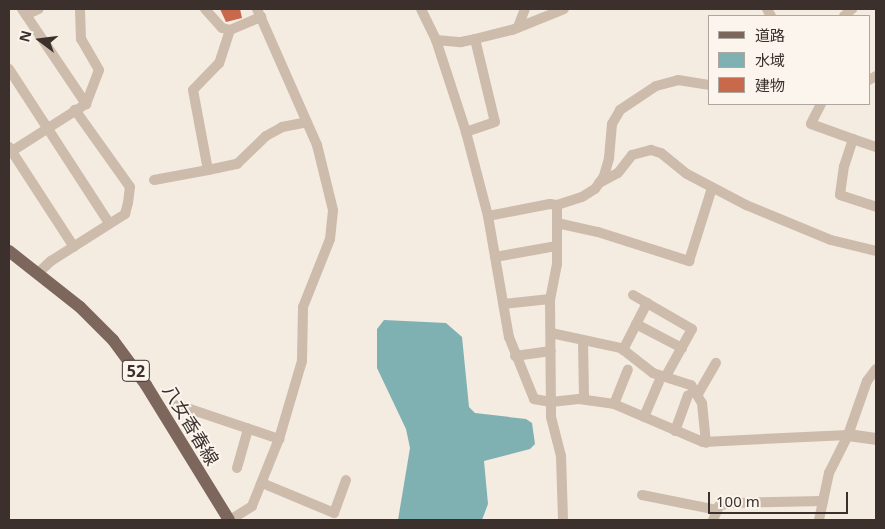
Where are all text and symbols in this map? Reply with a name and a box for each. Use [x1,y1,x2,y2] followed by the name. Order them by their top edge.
[15,15,65,65] north arrow
[708,15,870,105] legend
[755,25,785,45] text: 道路
[14,28,36,44] text: N
[755,50,785,70] text: 水域
[755,75,785,95] text: 建物
[121,358,151,384] road number: 52
[159,381,223,469] street label: 八女香春線
[710,482,850,514] scale bar
[716,491,760,511] text: 100 m

